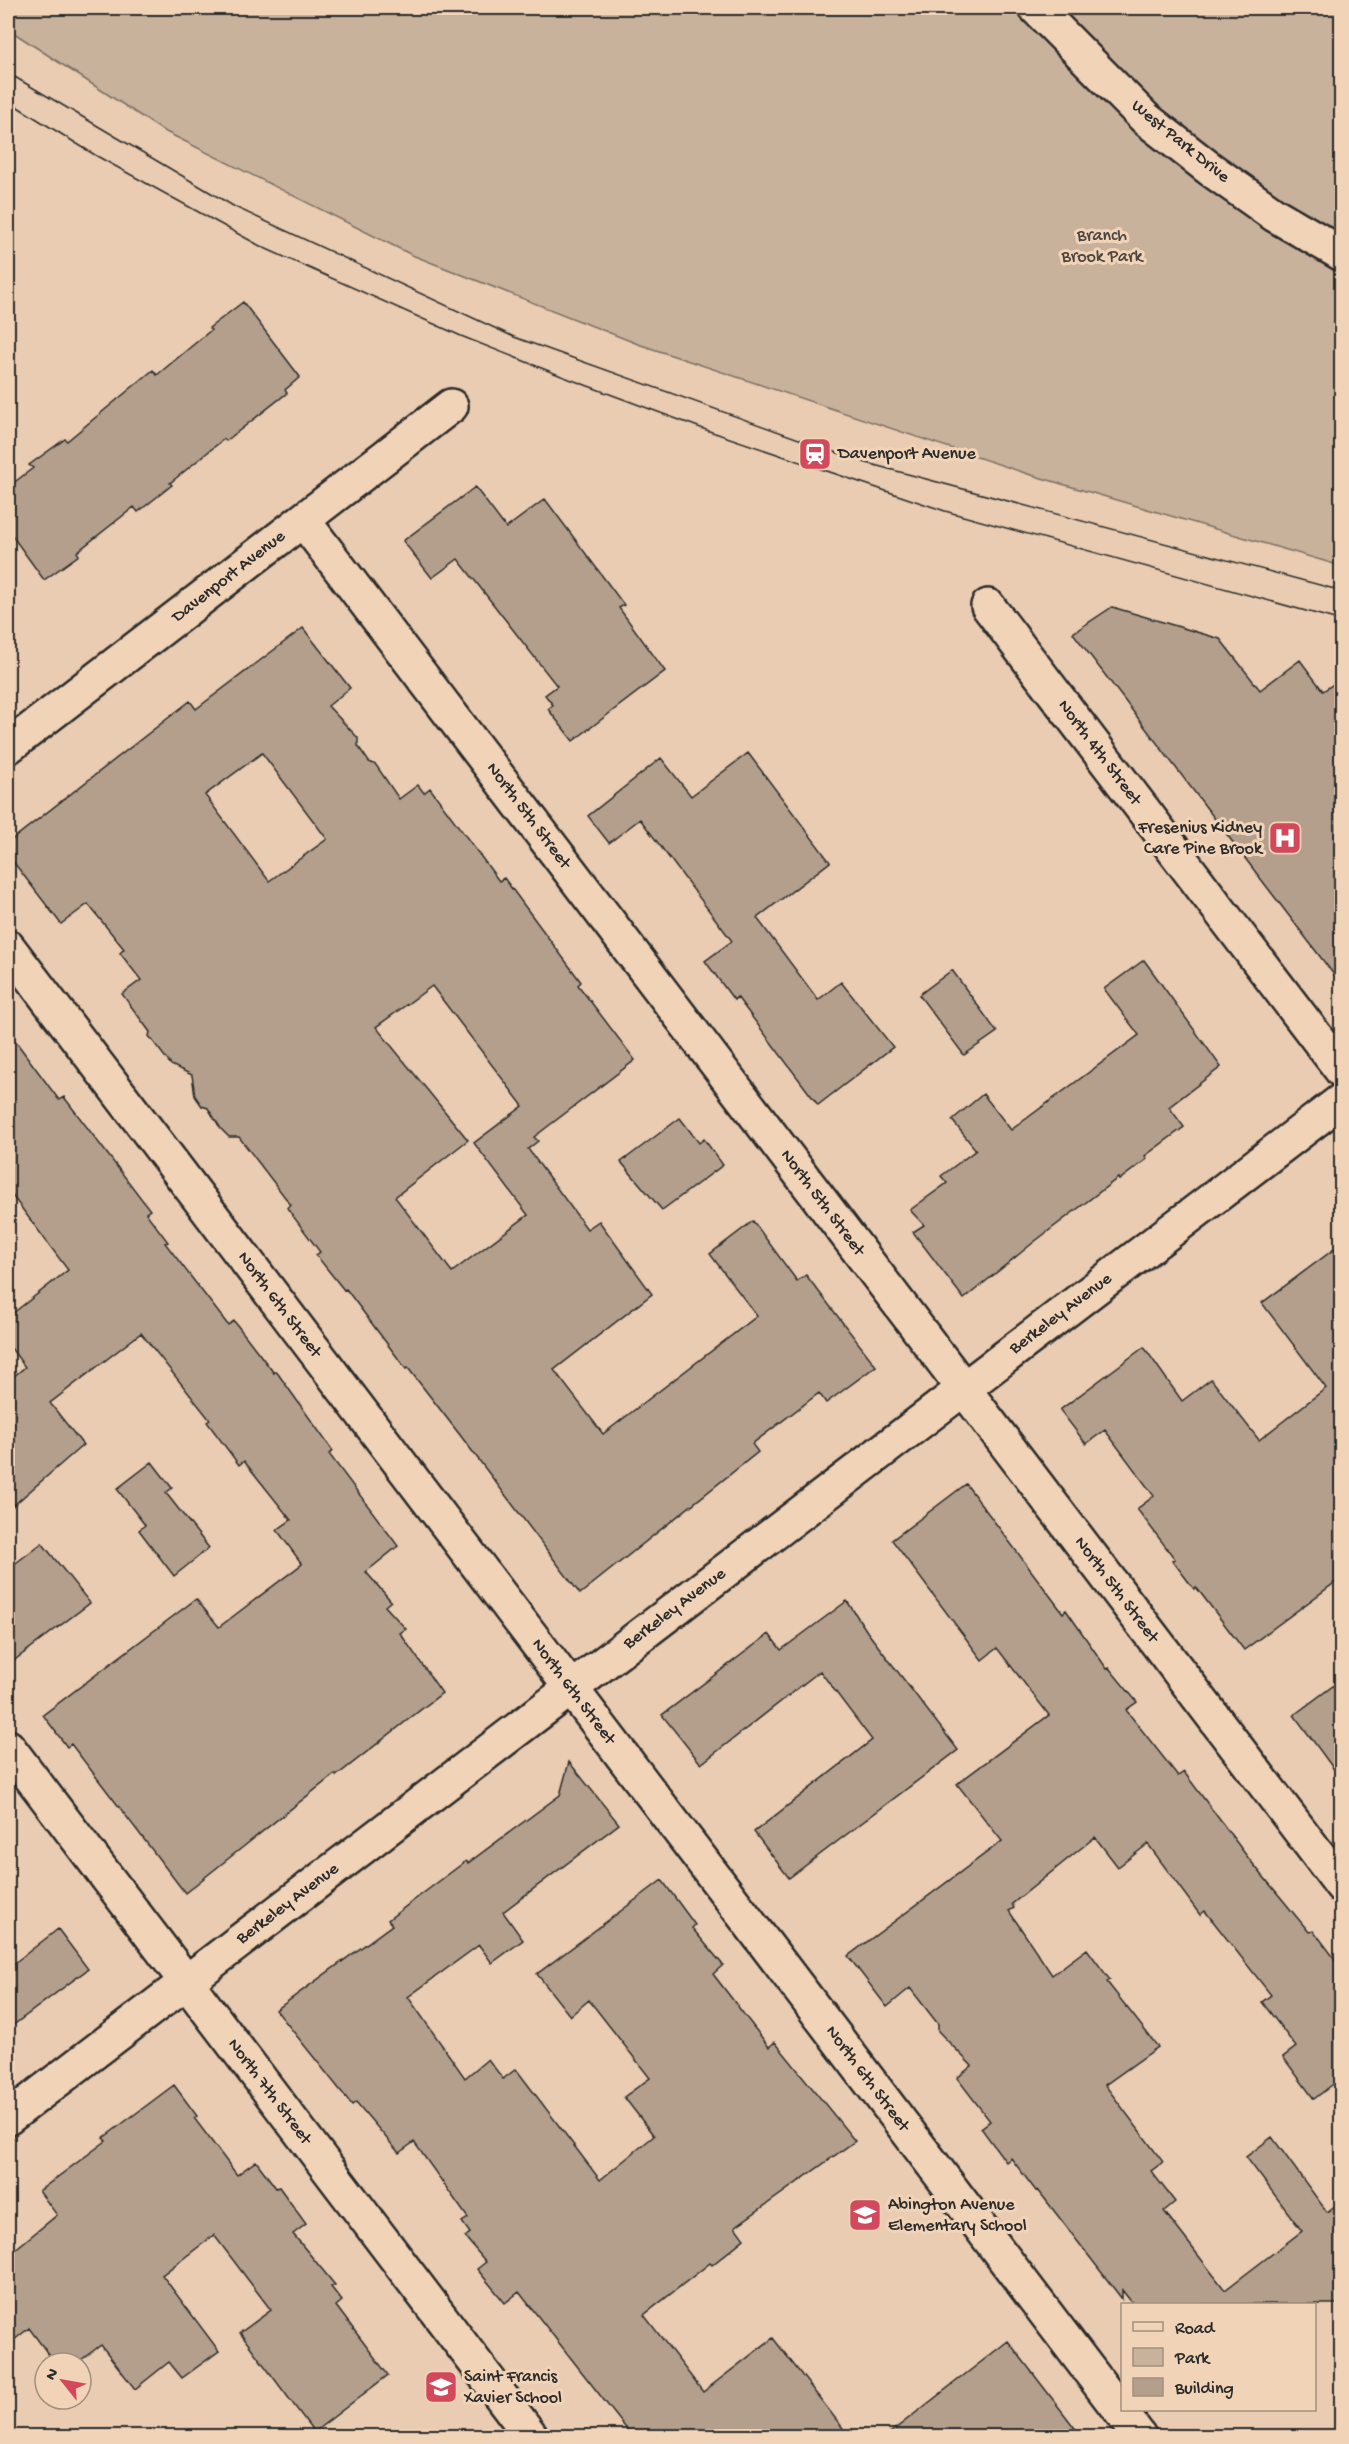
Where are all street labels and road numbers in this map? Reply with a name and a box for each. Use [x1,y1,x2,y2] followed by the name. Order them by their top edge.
[1127,96,1234,189] street label: West Park Drive
[167,526,290,628] street label: Davenport Avenue
[1053,696,1146,811] street label: North 4th Street
[481,759,576,875] street label: North 5th Street
[775,1146,870,1262] street label: North 5th Street
[232,1248,327,1363] street label: North 6th Street
[1005,1268,1117,1360] street label: Berkeley Avenue
[1069,1533,1164,1649] street label: North 5th Street
[619,1563,731,1655] street label: Berkeley Avenue
[526,1635,621,1750] street label: North 6th Street
[232,1858,344,1950] street label: Berkeley Avenue
[820,2022,915,2137] street label: North 6th Street
[222,2035,317,2150] street label: North 7th Street

